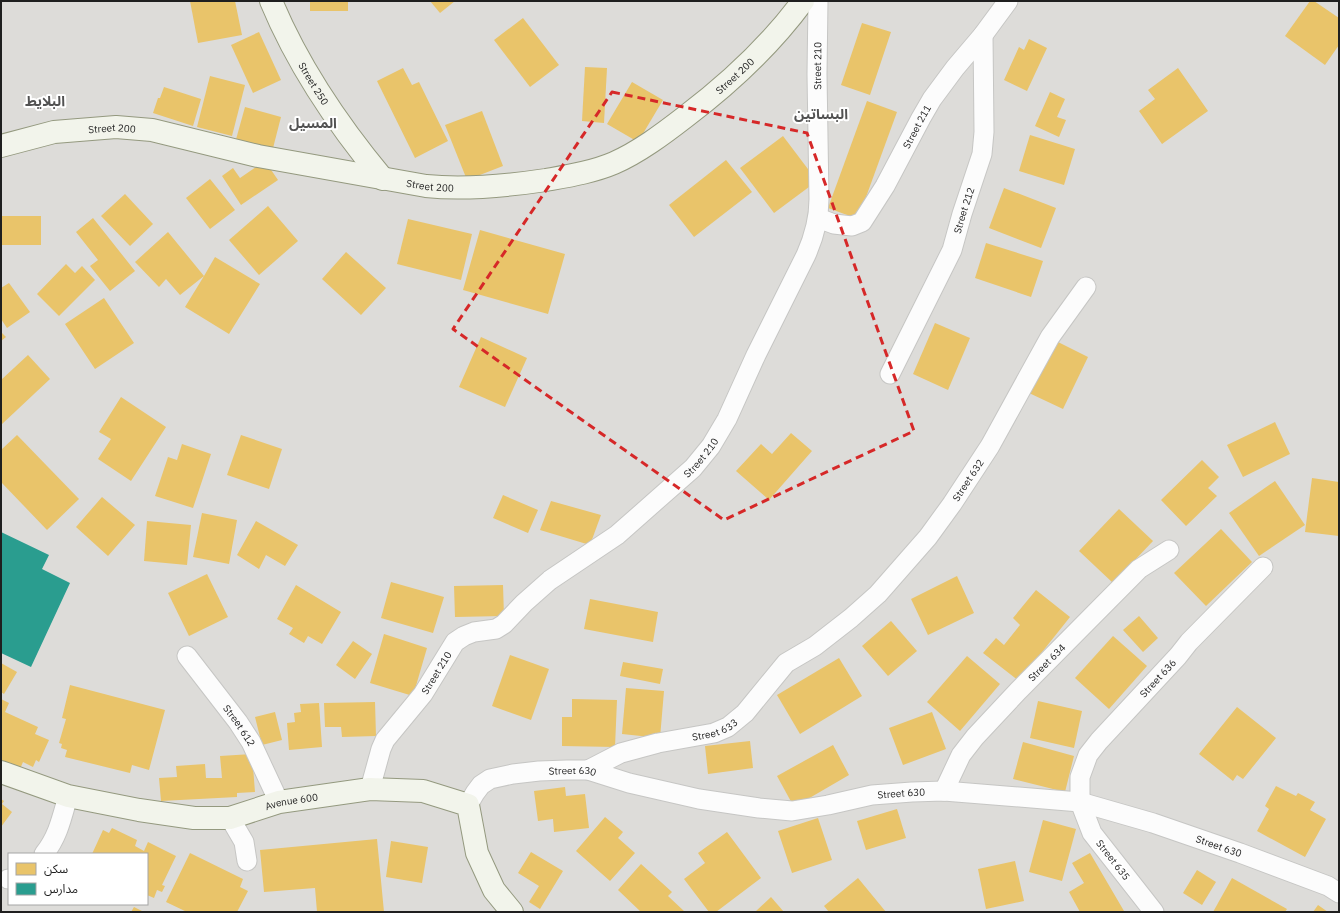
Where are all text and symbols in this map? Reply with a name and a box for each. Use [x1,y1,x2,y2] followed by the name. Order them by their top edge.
[810,42,824,90] street label: Street 210
[713,55,757,97] street label: Street 200
[296,60,332,107] street label: Street 250
[25,92,65,110] district label: البلايط
[900,102,934,151] street label: Street 211
[794,105,848,123] district label: البساتين
[289,114,337,132] district label: المسيل
[88,120,136,136] street label: Street 200
[405,176,454,194] street label: Street 200
[950,185,977,235] street label: Street 212
[680,435,721,480] street label: Street 210
[949,456,986,504] street label: Street 632
[1025,641,1068,684] street label: Street 634
[418,649,454,696] street label: Street 210
[1137,656,1179,700] street label: Street 636
[220,702,258,748] street label: Street 612
[691,715,740,743] street label: Street 633
[548,763,598,779] street label: Street 630
[877,785,925,801] street label: Street 630
[263,790,319,813] street label: Avenue 600
[1194,832,1244,860] street label: Street 630
[1093,837,1133,883] street label: Street 635
[8,853,148,905] legend
[44,861,68,876] text: سكن
[44,881,78,896] text: مدارس

